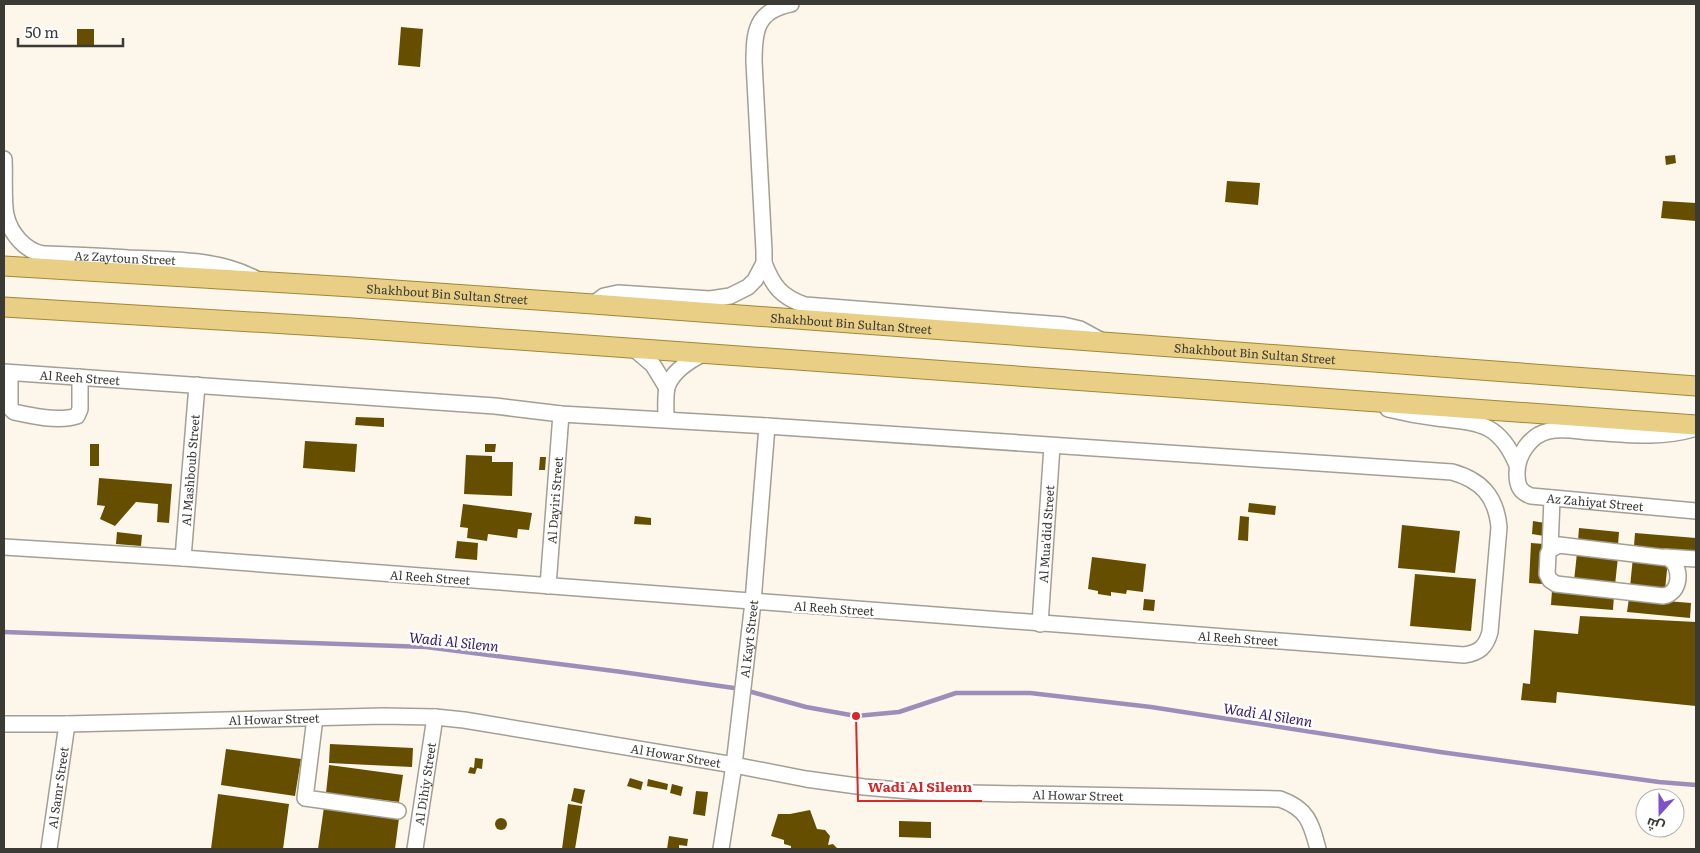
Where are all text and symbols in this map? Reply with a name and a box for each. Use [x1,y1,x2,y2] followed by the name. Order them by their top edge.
[18,15,122,47] scale bar
[25,20,59,43] text: 50 m
[74,246,177,269] street label: Az Zaytoun Street
[366,279,529,308] street label: Shakhbout Bin Sultan Street
[770,308,933,338] street label: Shakhbout Bin Sultan Street
[1173,338,1337,368] street label: Shakhbout Bin Sultan Street
[39,365,121,389] street label: Al Reeh Street
[177,414,204,527] street label: Al Mashboub Street
[542,456,567,545] street label: Al Dayiri Street
[1034,484,1058,584] street label: Al Mua'did Street
[1546,488,1644,515] street label: Az Zahiyat Street
[389,565,471,589] street label: Al Reeh Street
[793,596,875,620] street label: Al Reeh Street
[735,599,762,679] street label: Al Kayt Street
[408,626,500,656] water label: Wadi Al Silenn
[1197,626,1279,650] street label: Al Reeh Street
[1222,697,1315,731] water label: Wadi Al Silenn
[228,709,320,729] street label: Al Howar Street
[629,739,722,772] street label: Al Howar Street
[410,741,440,827] street label: Al Dihiy Street
[43,745,73,830] street label: Al Samr Street
[858,772,982,801] callout: Wadi Al Silenn
[868,776,972,796] text: Wadi Al Silenn
[1032,785,1124,805] street label: Al Howar Street
[1635,788,1685,838] north arrow
[1643,814,1667,839] text: ش

